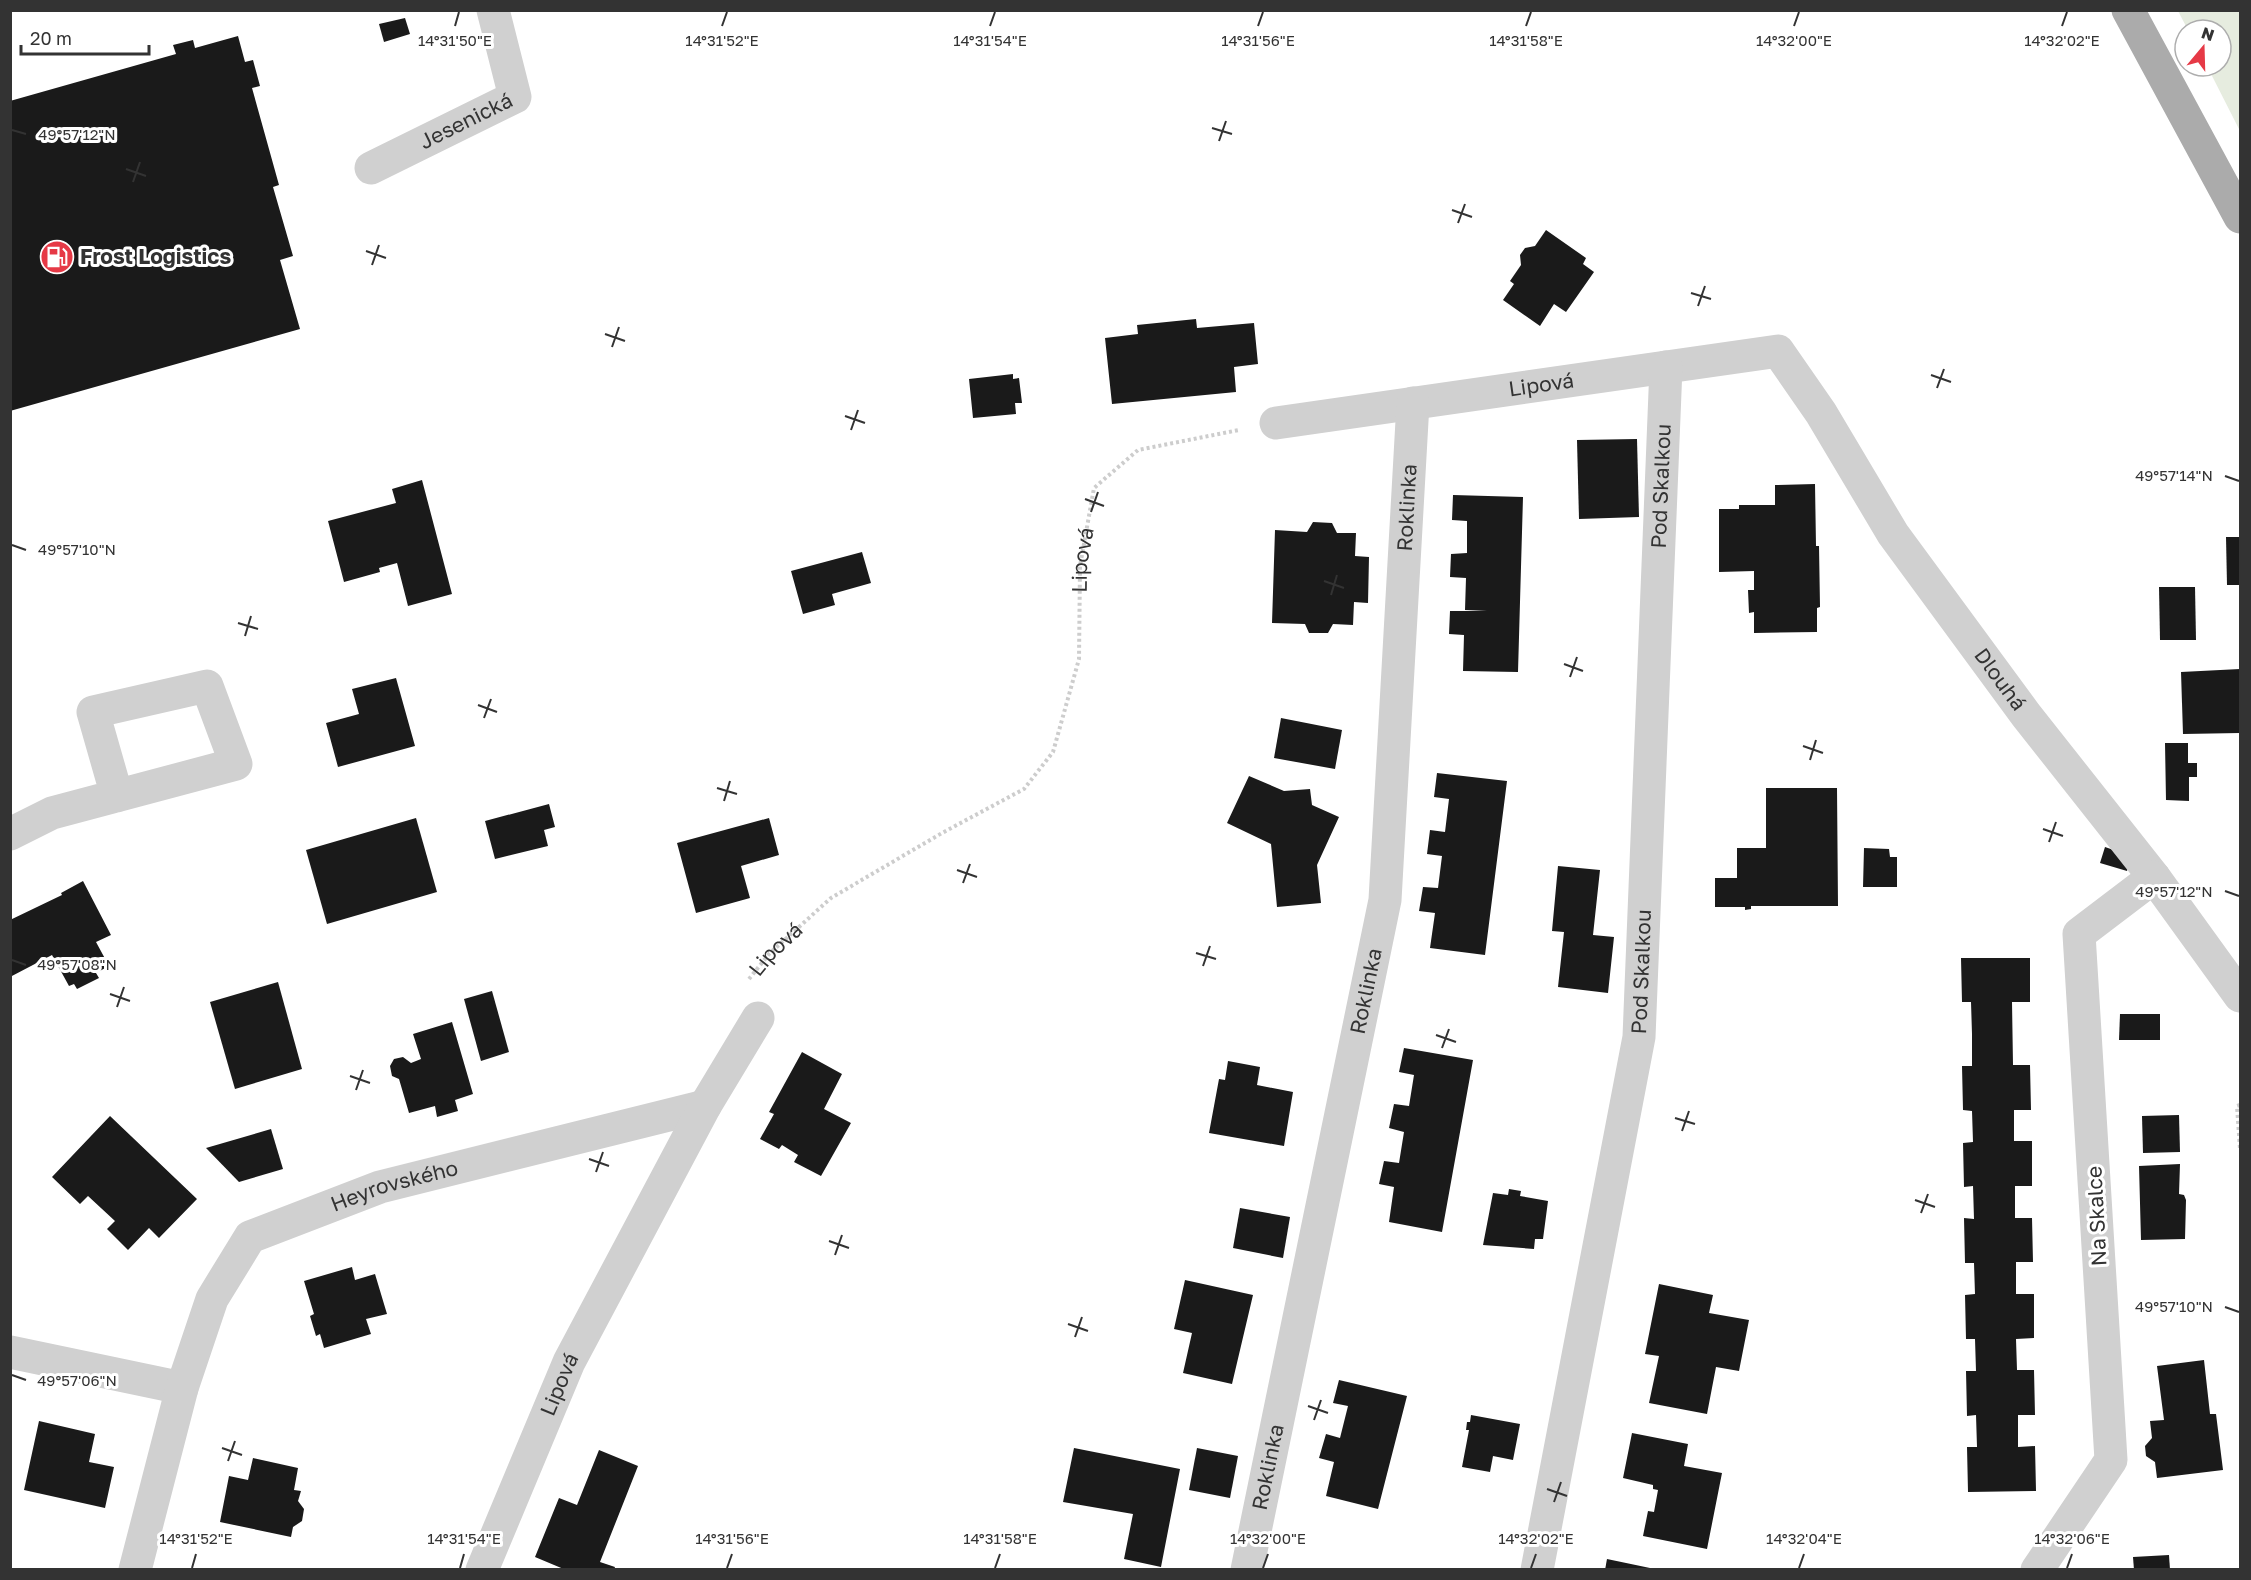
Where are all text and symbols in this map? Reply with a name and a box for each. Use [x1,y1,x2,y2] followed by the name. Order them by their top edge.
[21,18,148,56] scale bar
[2173,18,2233,78] north arrow
[2199,22,2217,45] text: N
[30,27,72,49] text: 20 m
[418,31,492,49] text: 14°31'50"E
[685,31,759,49] text: 14°31'52"E
[953,31,1027,49] text: 14°31'54"E
[1221,31,1295,49] text: 14°31'56"E
[1489,31,1563,49] text: 14°31'58"E
[1756,31,1832,49] text: 14°32'00"E
[2024,31,2100,49] text: 14°32'02"E
[415,86,517,154] street label: Jesenická
[38,125,116,143] text: 49°57'12"N
[39,239,75,275] fuel station icon: Frost Logistics
[80,243,231,269] place label: Frost Logistics
[1507,366,1576,401] street label: Lipová
[1645,423,1676,549] street label: Pod Skalkou
[1391,463,1422,552] street label: Roklinka
[2135,466,2213,484] text: 49°57'14"N
[1066,525,1099,593] street label: Lipová
[38,540,116,558] text: 49°57'10"N
[1969,643,2032,715] street label: Dlouhá
[2135,882,2213,900] text: 49°57'12"N
[1625,909,1656,1035] street label: Pod Skalkou
[743,916,807,981] street label: Lipová
[1344,946,1387,1036] street label: Roklinka
[37,955,117,973] text: 49°57'08"N
[327,1154,461,1217] street label: Heyrovského
[2080,1165,2112,1267] street label: Na Skalce
[2135,1297,2213,1315] text: 49°57'10"N
[534,1348,584,1420] street label: Lipová
[37,1371,117,1389] text: 49°57'06"N
[1246,1422,1289,1512] street label: Roklinka
[159,1529,233,1547] text: 14°31'52"E
[427,1529,501,1547] text: 14°31'54"E
[695,1529,769,1547] text: 14°31'56"E
[963,1529,1037,1547] text: 14°31'58"E
[1230,1529,1306,1547] text: 14°32'00"E
[1498,1529,1574,1547] text: 14°32'02"E
[1766,1529,1842,1547] text: 14°32'04"E
[2034,1529,2110,1547] text: 14°32'06"E

